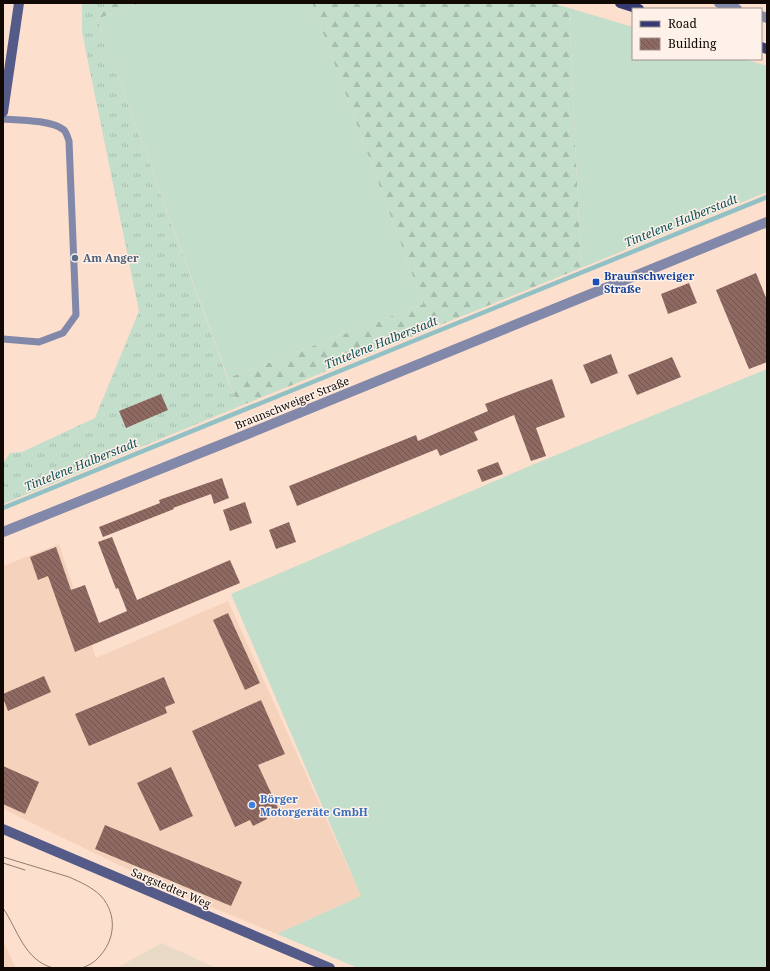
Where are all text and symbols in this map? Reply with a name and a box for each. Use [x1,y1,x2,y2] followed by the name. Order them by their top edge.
[632,8,762,60] legend
[668,15,698,32] text: Road
[668,35,717,52] text: Building
[622,190,741,251] water label: Tintelene Halberstadt
[83,250,139,265] place label: Am Anger
[70,253,80,263] marker: Am Anger
[604,268,695,296] place label: Braunschweiger Straße
[591,277,601,287] marker: Braunschweiger Straße
[322,312,441,373] water label: Tintelene Halberstadt
[232,373,352,432] street label: Braunschweiger Straße
[22,434,141,495] water label: Tintelene Halberstadt
[260,791,368,819] place label: Börger Motorgeräte GmbH
[247,800,257,810] marker: Börger Motorgeräte GmbH
[129,864,213,911] street label: Sargstedter Weg

